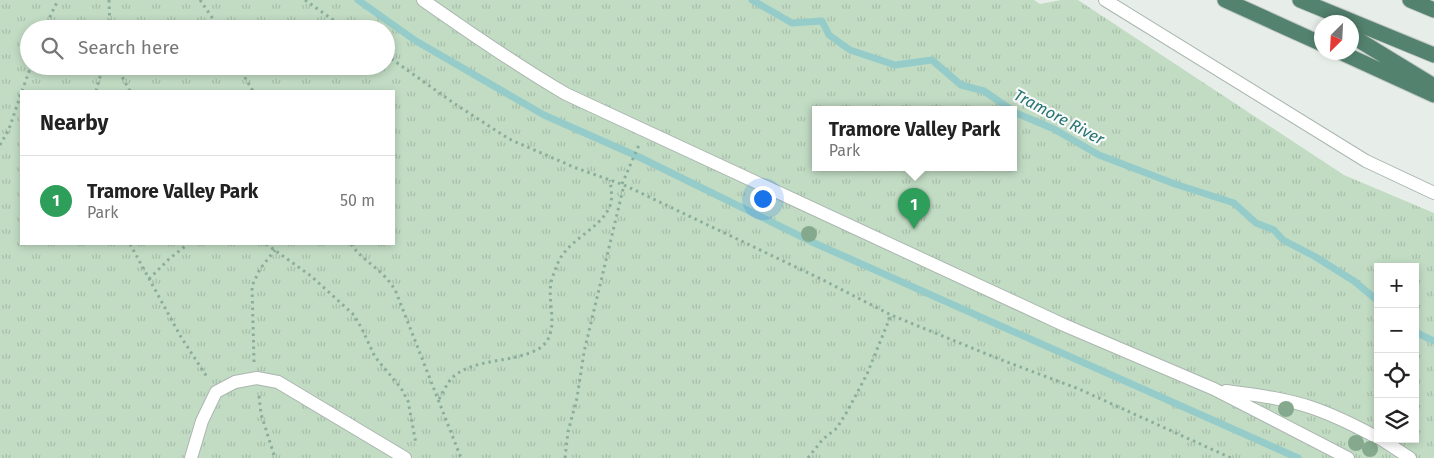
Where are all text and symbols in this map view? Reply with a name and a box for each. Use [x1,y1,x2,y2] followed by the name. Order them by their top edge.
[1314,15,1359,60] north arrow
[20,20,395,75] search box
[38,34,66,62] icon: search
[78,36,179,59] text: Search here
[1011,85,1108,149] water label: Tramore River
[812,106,1017,171] popup
[40,110,108,136] text: Nearby
[829,118,1000,141] text: Tramore Valley Park
[829,141,860,160] text: Park
[87,180,258,203] text: Tramore Valley Park
[750,186,776,212] your location
[898,188,930,229] pin: 1
[52,191,60,210] text: 1
[340,191,375,210] text: 50 m
[87,203,119,222] text: Park
[1374,263,1419,443] map controls
[1374,263,1419,308] button: +
[1374,308,1419,353] button: −
[1374,353,1419,398] button: locate
[1374,398,1419,443] button: layers

